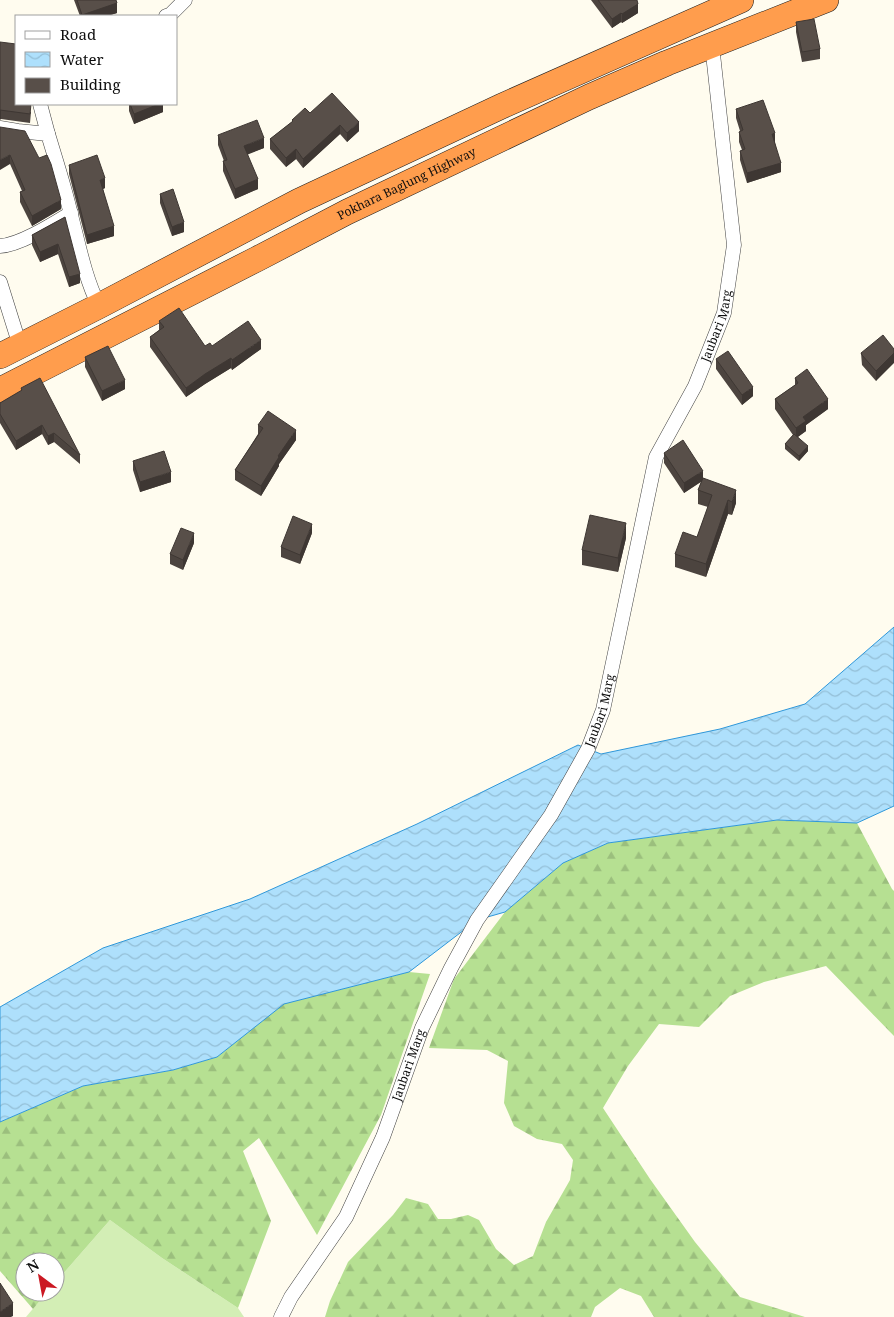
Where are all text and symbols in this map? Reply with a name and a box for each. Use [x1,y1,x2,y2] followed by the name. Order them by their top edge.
[15,15,178,105] legend
[60,24,96,44] text: Road
[60,49,103,69] text: Water
[60,74,121,94] text: Building
[334,143,479,224] street label: Pokhara Baglung Highway
[696,288,735,366] street label: Jaubari Marg
[580,672,618,750] street label: Jaubari Marg
[387,1026,429,1104] street label: Jaubari Marg
[15,1252,65,1302] north arrow
[23,1255,43,1277] text: N

